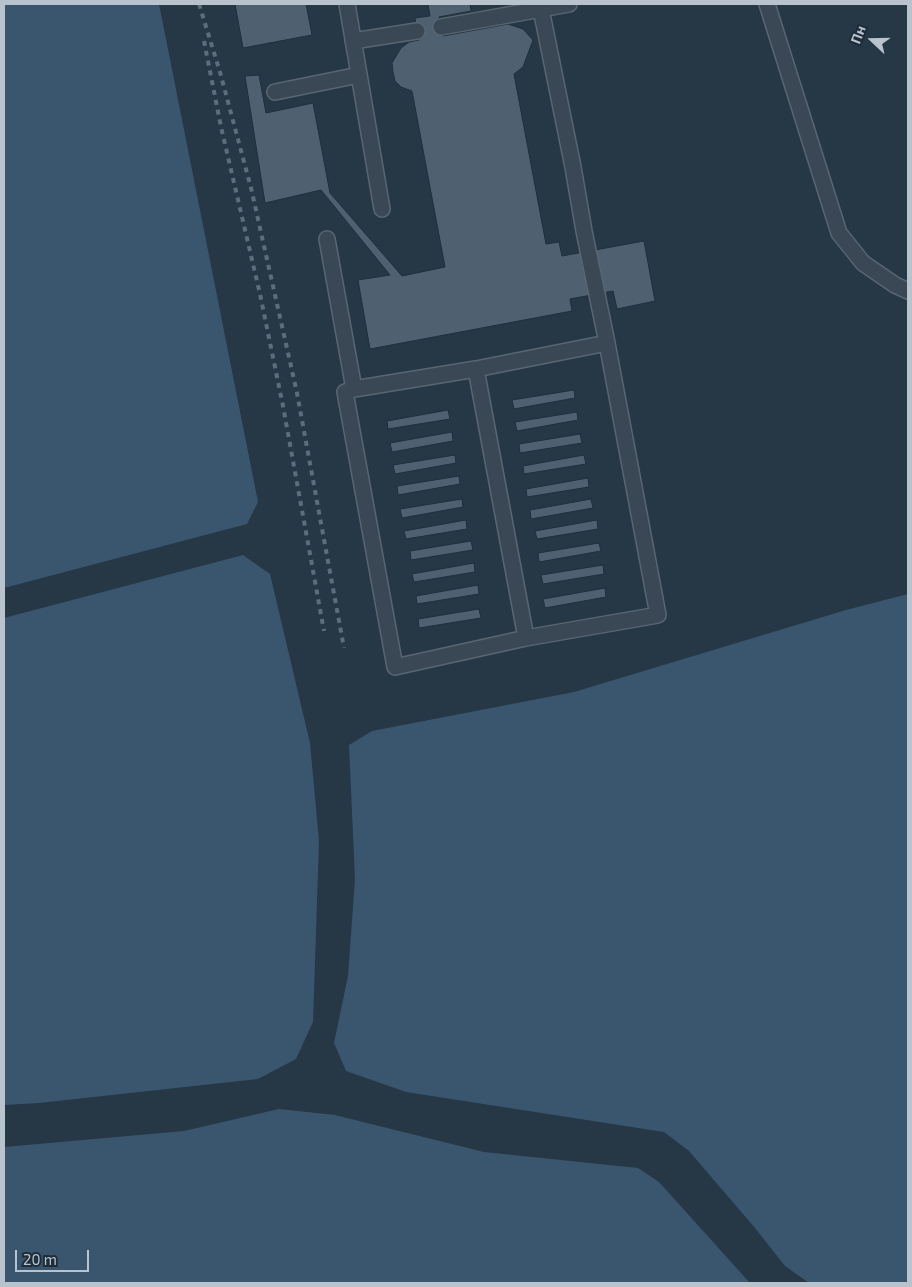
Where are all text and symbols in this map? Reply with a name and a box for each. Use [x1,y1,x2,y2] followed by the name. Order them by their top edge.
[847,15,897,65] north arrow
[846,23,869,46] text: Пн
[18,1240,91,1272] scale bar
[23,1250,57,1268] text: 20 m

